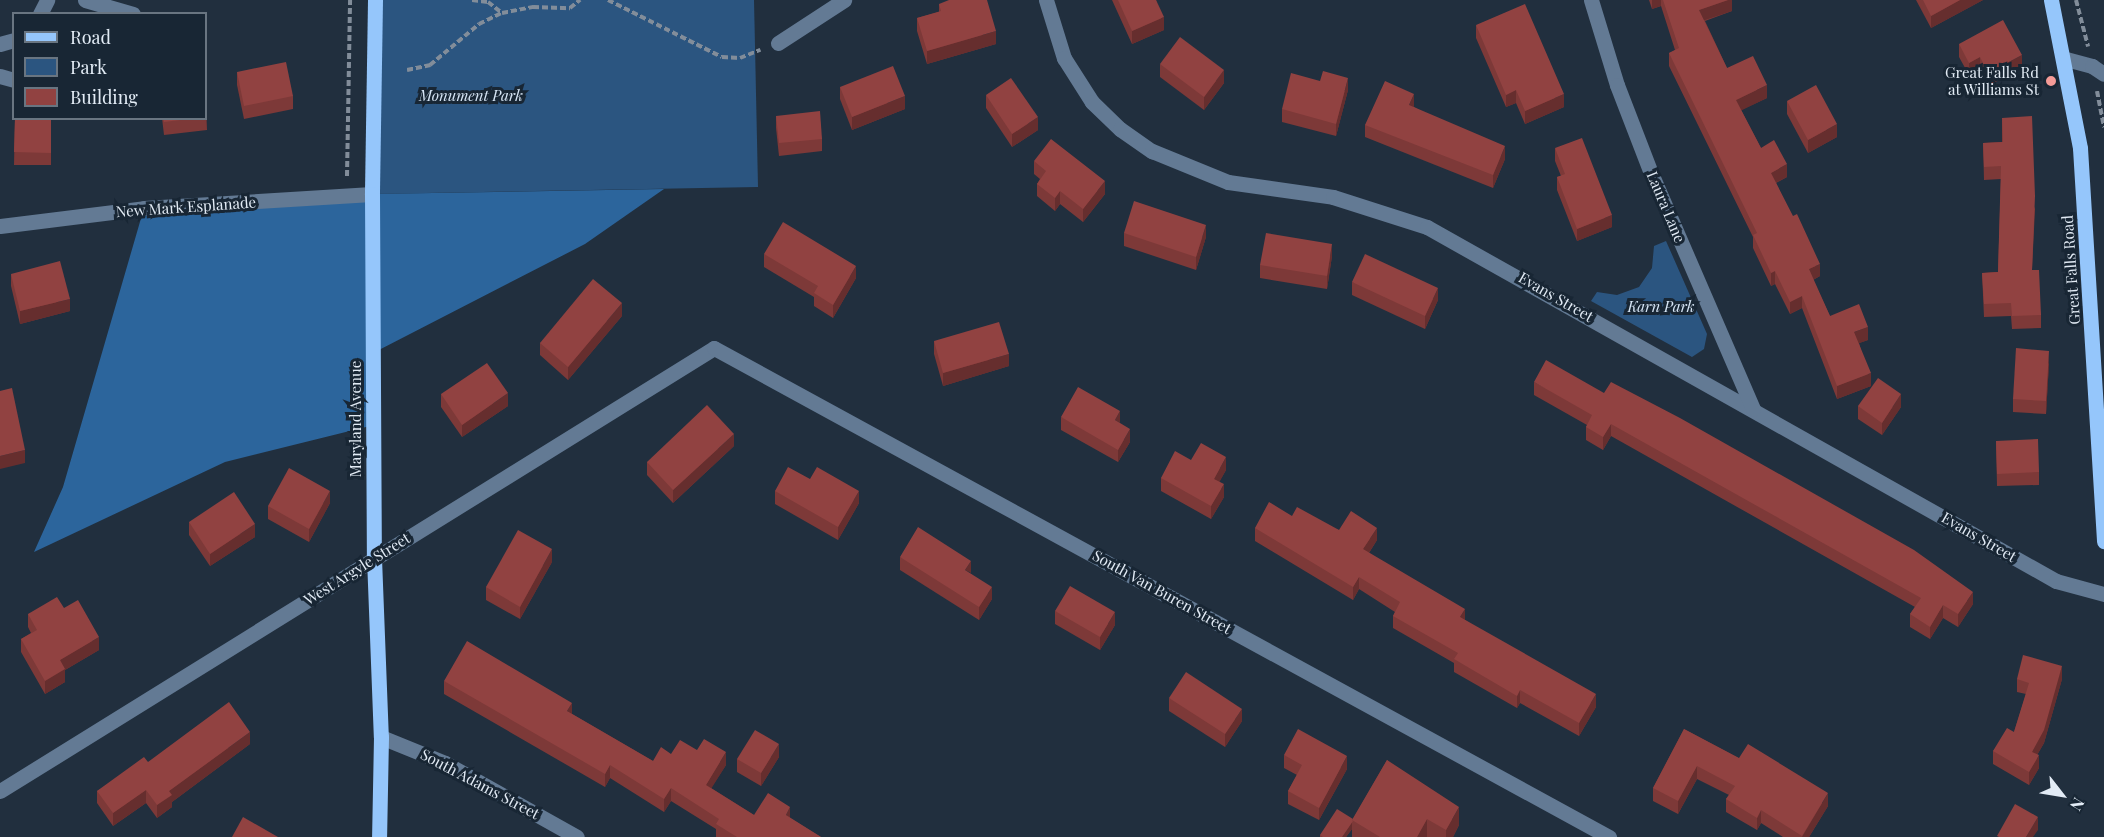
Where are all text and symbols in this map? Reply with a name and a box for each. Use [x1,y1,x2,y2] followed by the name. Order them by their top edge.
[12,12,207,120] legend
[70,25,111,49] text: Road
[70,55,107,79] text: Park
[1945,63,2039,98] place label: Great Falls Rd at Williams St
[2044,74,2058,88] marker: Great Falls Rd at Williams St
[70,85,138,109] text: Building
[419,87,523,105] park label: Monument Park
[1643,169,1689,245] street label: Laura Lane
[115,193,257,221] street label: New Mark Esplanade
[2058,215,2084,325] street label: Great Falls Road
[1515,268,1597,326] street label: Evans Street
[1627,298,1695,316] park label: Karn Park
[347,361,365,477] street label: Maryland Avenue
[1938,508,2020,566] street label: Evans Street
[300,529,414,609] street label: West Argyle Street
[1089,546,1235,638] street label: South Van Buren Street
[417,745,543,823] street label: South Adams Street
[2032,765,2092,825] north arrow
[2066,794,2090,815] text: N

